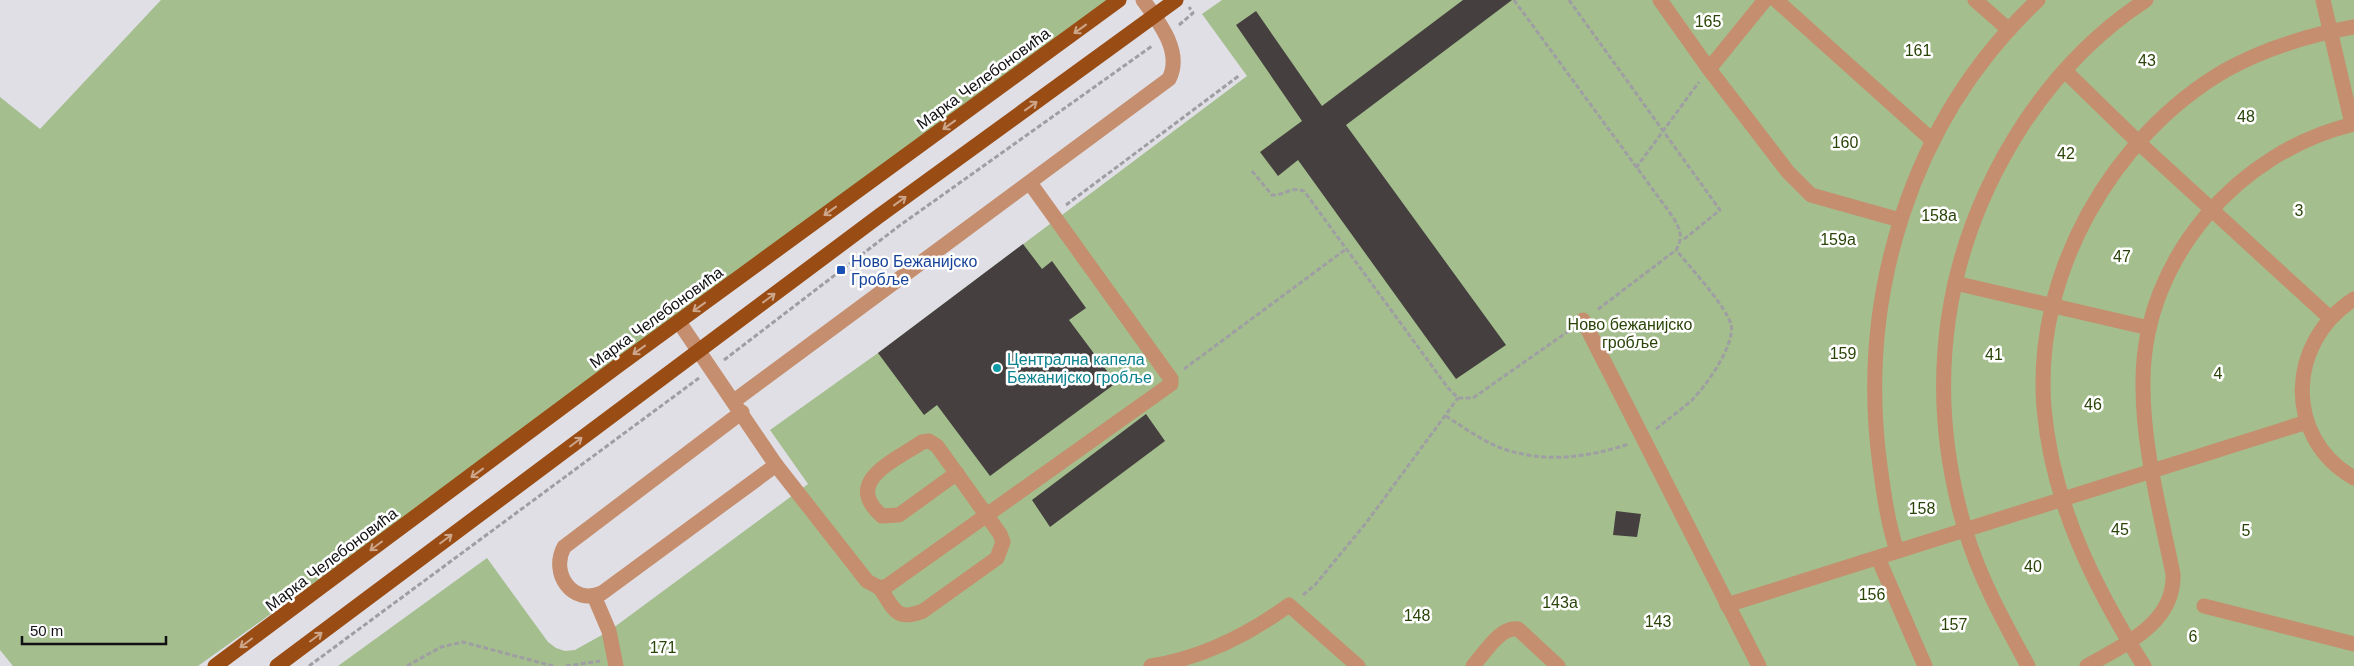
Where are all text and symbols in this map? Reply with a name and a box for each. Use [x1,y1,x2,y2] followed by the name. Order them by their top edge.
[1695,13,1721,30] park label: 165
[914,24,1053,132] street label: Марка Челебоновића
[1073,24,1087,34] one-way arrow
[1905,42,1931,59] park label: 161
[2138,52,2156,69] park label: 43
[1024,101,1038,111] one-way arrow
[2237,108,2255,125] park label: 48
[943,119,956,130] one-way arrow
[1832,134,1858,151] park label: 160
[2057,145,2075,162] park label: 42
[893,196,907,206] one-way arrow
[2295,202,2304,219] park label: 3
[824,206,837,217] one-way arrow
[1921,207,1957,224] park label: 158a
[1820,231,1856,248] park label: 159a
[2113,248,2131,265] park label: 47
[851,253,977,288] place label: Ново Бежанијско Гробље
[587,263,726,371] street label: Марка Челебоновића
[835,264,847,276] marker: Ново Бежанијско Гробље
[762,293,776,303] one-way arrow
[693,302,706,313] one-way arrow
[1568,316,1693,351] park label: Ново бежанијско гробље
[632,345,646,355] one-way arrow
[1830,345,1856,362] park label: 159
[1985,346,2003,363] park label: 41
[1007,351,1152,386] place label: Централна капела Бежанијско гробље
[991,362,1003,374] marker: Централна капела Бежанијско гробље
[2214,365,2223,382] park label: 4
[2084,396,2102,413] park label: 46
[569,437,583,447] one-way arrow
[470,468,484,478] one-way arrow
[1909,500,1935,517] park label: 158
[262,504,400,614] street label: Марка Челебоновића
[2111,521,2129,538] park label: 45
[2242,522,2251,539] park label: 5
[439,534,452,545] one-way arrow
[370,541,383,552] one-way arrow
[2024,558,2042,575] park label: 40
[1859,586,1885,603] park label: 156
[1542,594,1578,611] park label: 143a
[1404,607,1430,624] park label: 148
[1645,613,1671,630] park label: 143
[22,614,166,646] scale bar
[1941,616,1967,633] park label: 157
[30,622,63,639] text: 50 m
[2189,628,2198,645] park label: 6
[309,632,323,642] one-way arrow
[239,638,253,648] one-way arrow
[650,639,676,656] park label: 171

